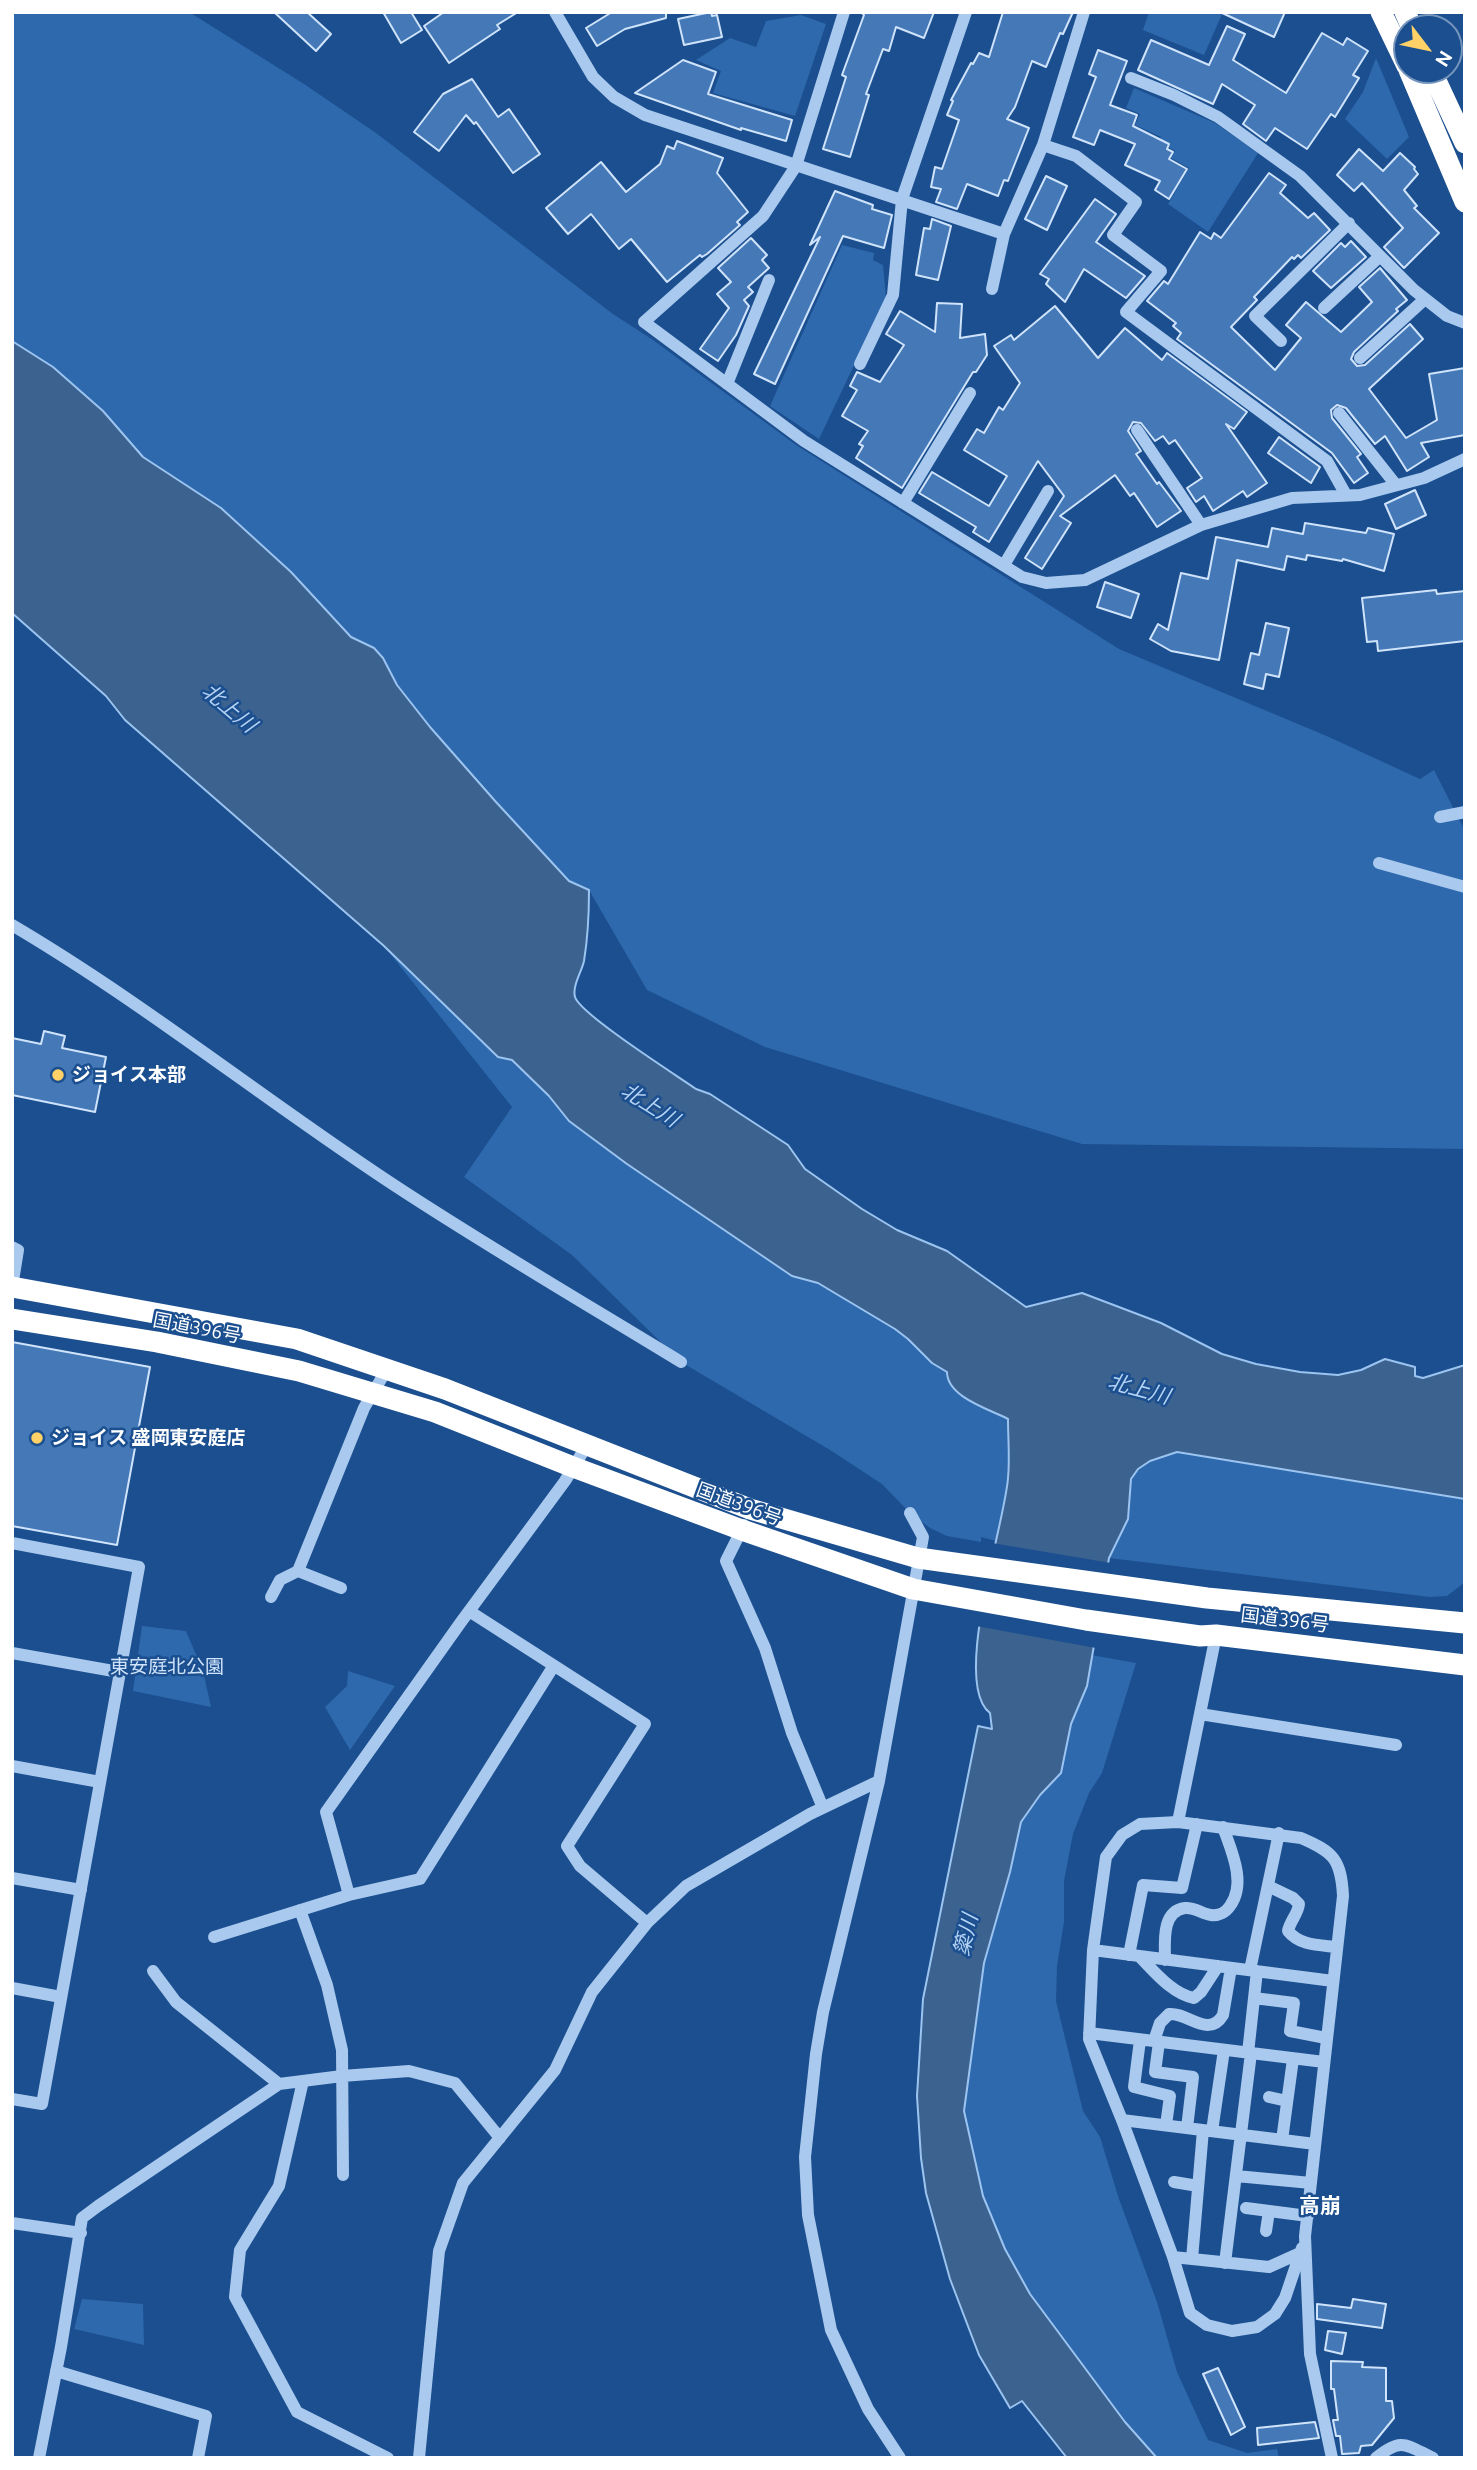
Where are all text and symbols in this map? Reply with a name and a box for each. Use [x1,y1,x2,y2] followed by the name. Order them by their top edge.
[1393,14,1463,84] north arrow
[1431,47,1457,71] text: N
[197,678,261,738] water label: 北上川
[72,1064,186,1086] place label: ジョイス本部
[50,1067,66,1083] marker: ジョイス本部
[617,1078,683,1132] water label: 北上川
[151,1308,243,1348] street label: 国道396号
[1105,1369,1173,1409] water label: 北上川
[51,1427,246,1449] place label: ジョイス 盛岡東安庭店
[29,1430,45,1446] marker: ジョイス 盛岡東安庭店
[693,1478,785,1530] street label: 国道396号
[1239,1603,1331,1637] street label: 国道396号
[110,1656,224,1678] park label: 東安庭北公園
[949,1912,983,1958] water label: 簗川
[1299,2193,1341,2219] district label: 高崩

